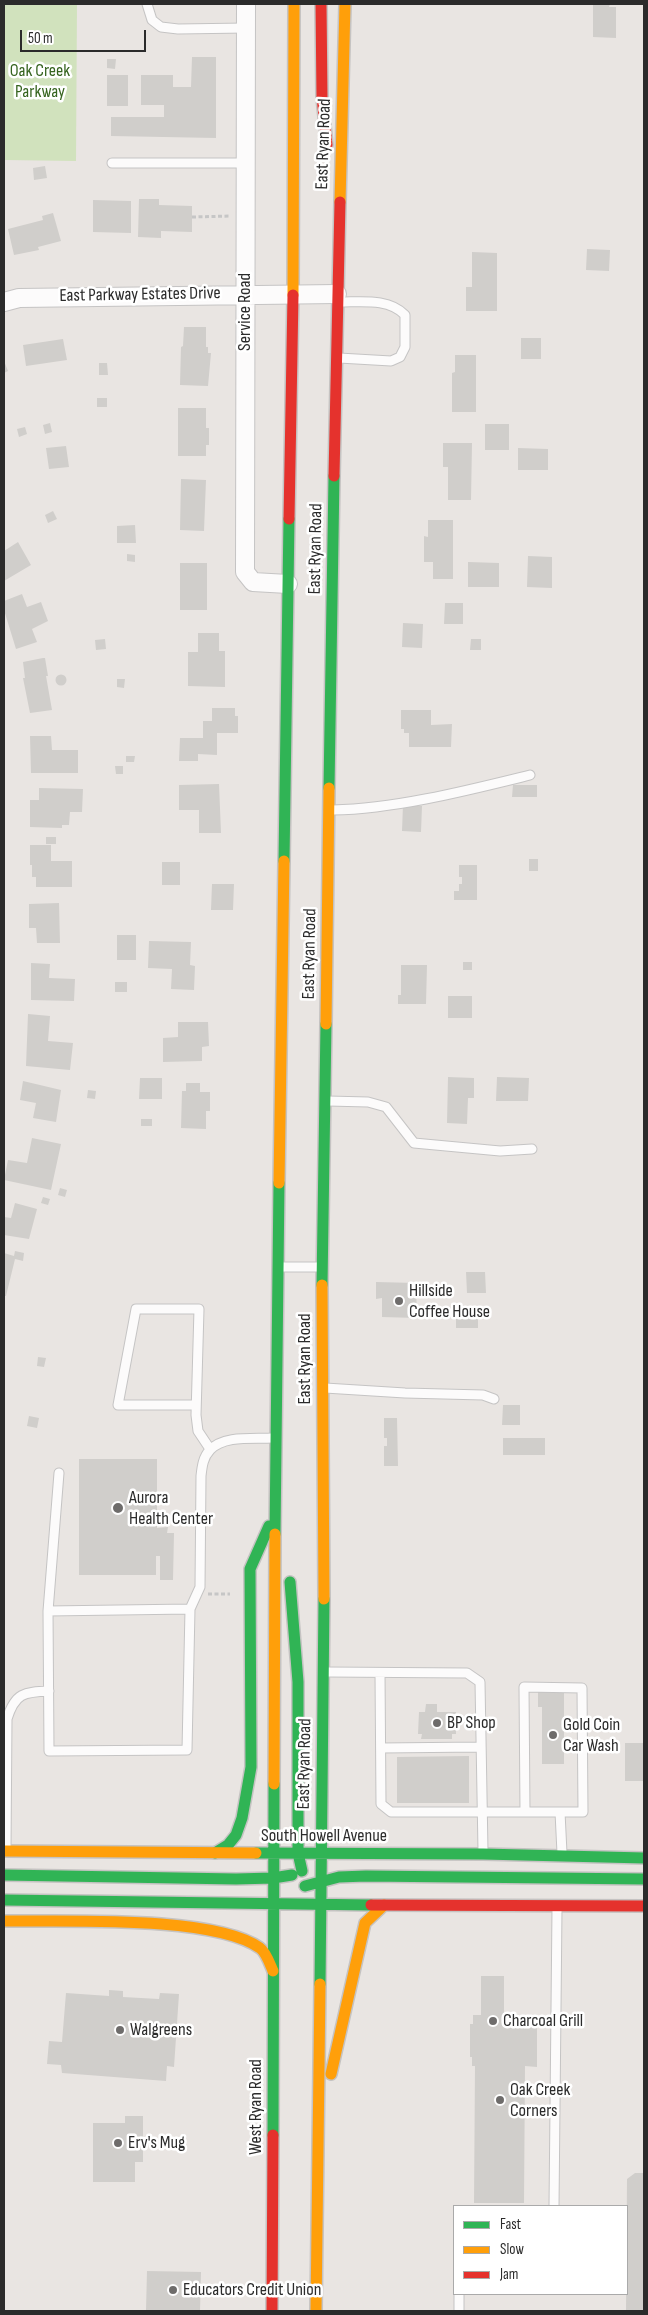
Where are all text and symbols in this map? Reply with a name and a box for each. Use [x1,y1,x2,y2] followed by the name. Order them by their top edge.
[22,20,149,52] scale bar
[28,29,53,48] text: 50 m
[10,60,70,102] park label: Oak Creek Parkway
[312,98,336,190] street label: East Ryan Road
[234,273,256,351] street label: Service Road
[59,283,221,307] street label: East Parkway Estates Drive
[304,503,328,595] street label: East Ryan Road
[298,908,322,1000] street label: East Ryan Road
[409,1280,490,1322] place label: Hillside Coffee House
[393,1295,405,1307] marker: Hillside Coffee House
[294,1313,316,1405] street label: East Ryan Road
[129,1487,213,1530] place label: Aurora Health Center
[111,1501,125,1515] marker: Aurora Health Center
[447,1712,496,1734] place label: BP Shop
[563,1714,620,1756] place label: Gold Coin Car Wash
[431,1717,443,1729] marker: BP Shop
[293,1718,317,1810] street label: East Ryan Road
[547,1729,559,1741] marker: Gold Coin Car Wash
[261,1825,387,1847] street label: South Howell Avenue
[503,2010,583,2032] place label: Charcoal Grill
[487,2015,499,2027] marker: Charcoal Grill
[130,2019,192,2041] place label: Walgreens
[114,2024,126,2036] marker: Walgreens
[245,2059,267,2155] street label: West Ryan Road
[510,2079,570,2122] place label: Oak Creek Corners
[494,2094,506,2106] marker: Oak Creek Corners
[128,2132,185,2154] place label: Erv's Mug
[112,2137,124,2149] marker: Erv's Mug
[453,2205,628,2295] legend
[500,2215,521,2234] text: Fast
[500,2240,524,2259] text: Slow
[500,2265,518,2284] text: Jam
[183,2279,321,2301] place label: Educators Credit Union
[167,2284,179,2296] marker: Educators Credit Union

